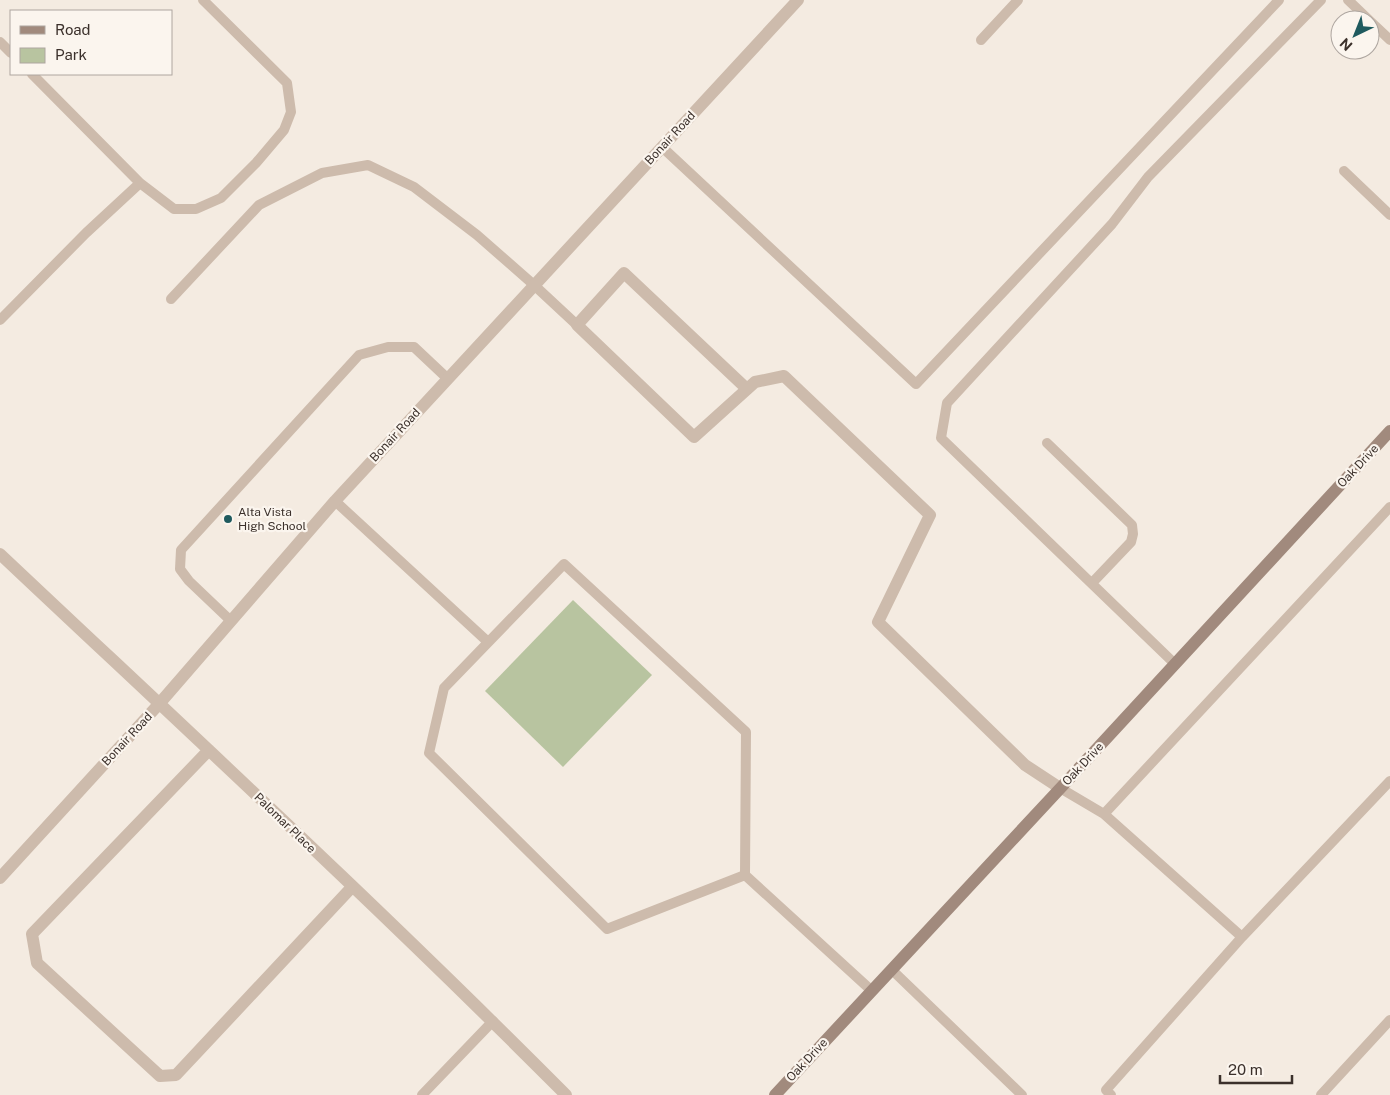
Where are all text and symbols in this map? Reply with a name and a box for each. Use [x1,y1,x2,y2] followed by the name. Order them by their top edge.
[10,10,172,75] legend
[1330,10,1380,60] north arrow
[55,21,91,38] text: Road
[1337,35,1356,54] text: N
[55,46,87,63] text: Park
[642,109,698,167] street label: Bonair Road
[367,406,423,464] street label: Bonair Road
[1335,441,1382,490] street label: Oak Drive
[238,505,306,533] place label: Alta Vista High School
[222,513,234,525] marker: Alta Vista High School
[99,710,155,768] street label: Bonair Road
[1060,739,1107,788] street label: Oak Drive
[251,790,319,856] street label: Palomar Place
[784,1035,831,1084] street label: Oak Drive
[1220,1052,1292,1084] scale bar
[1228,1061,1263,1078] text: 20 m

